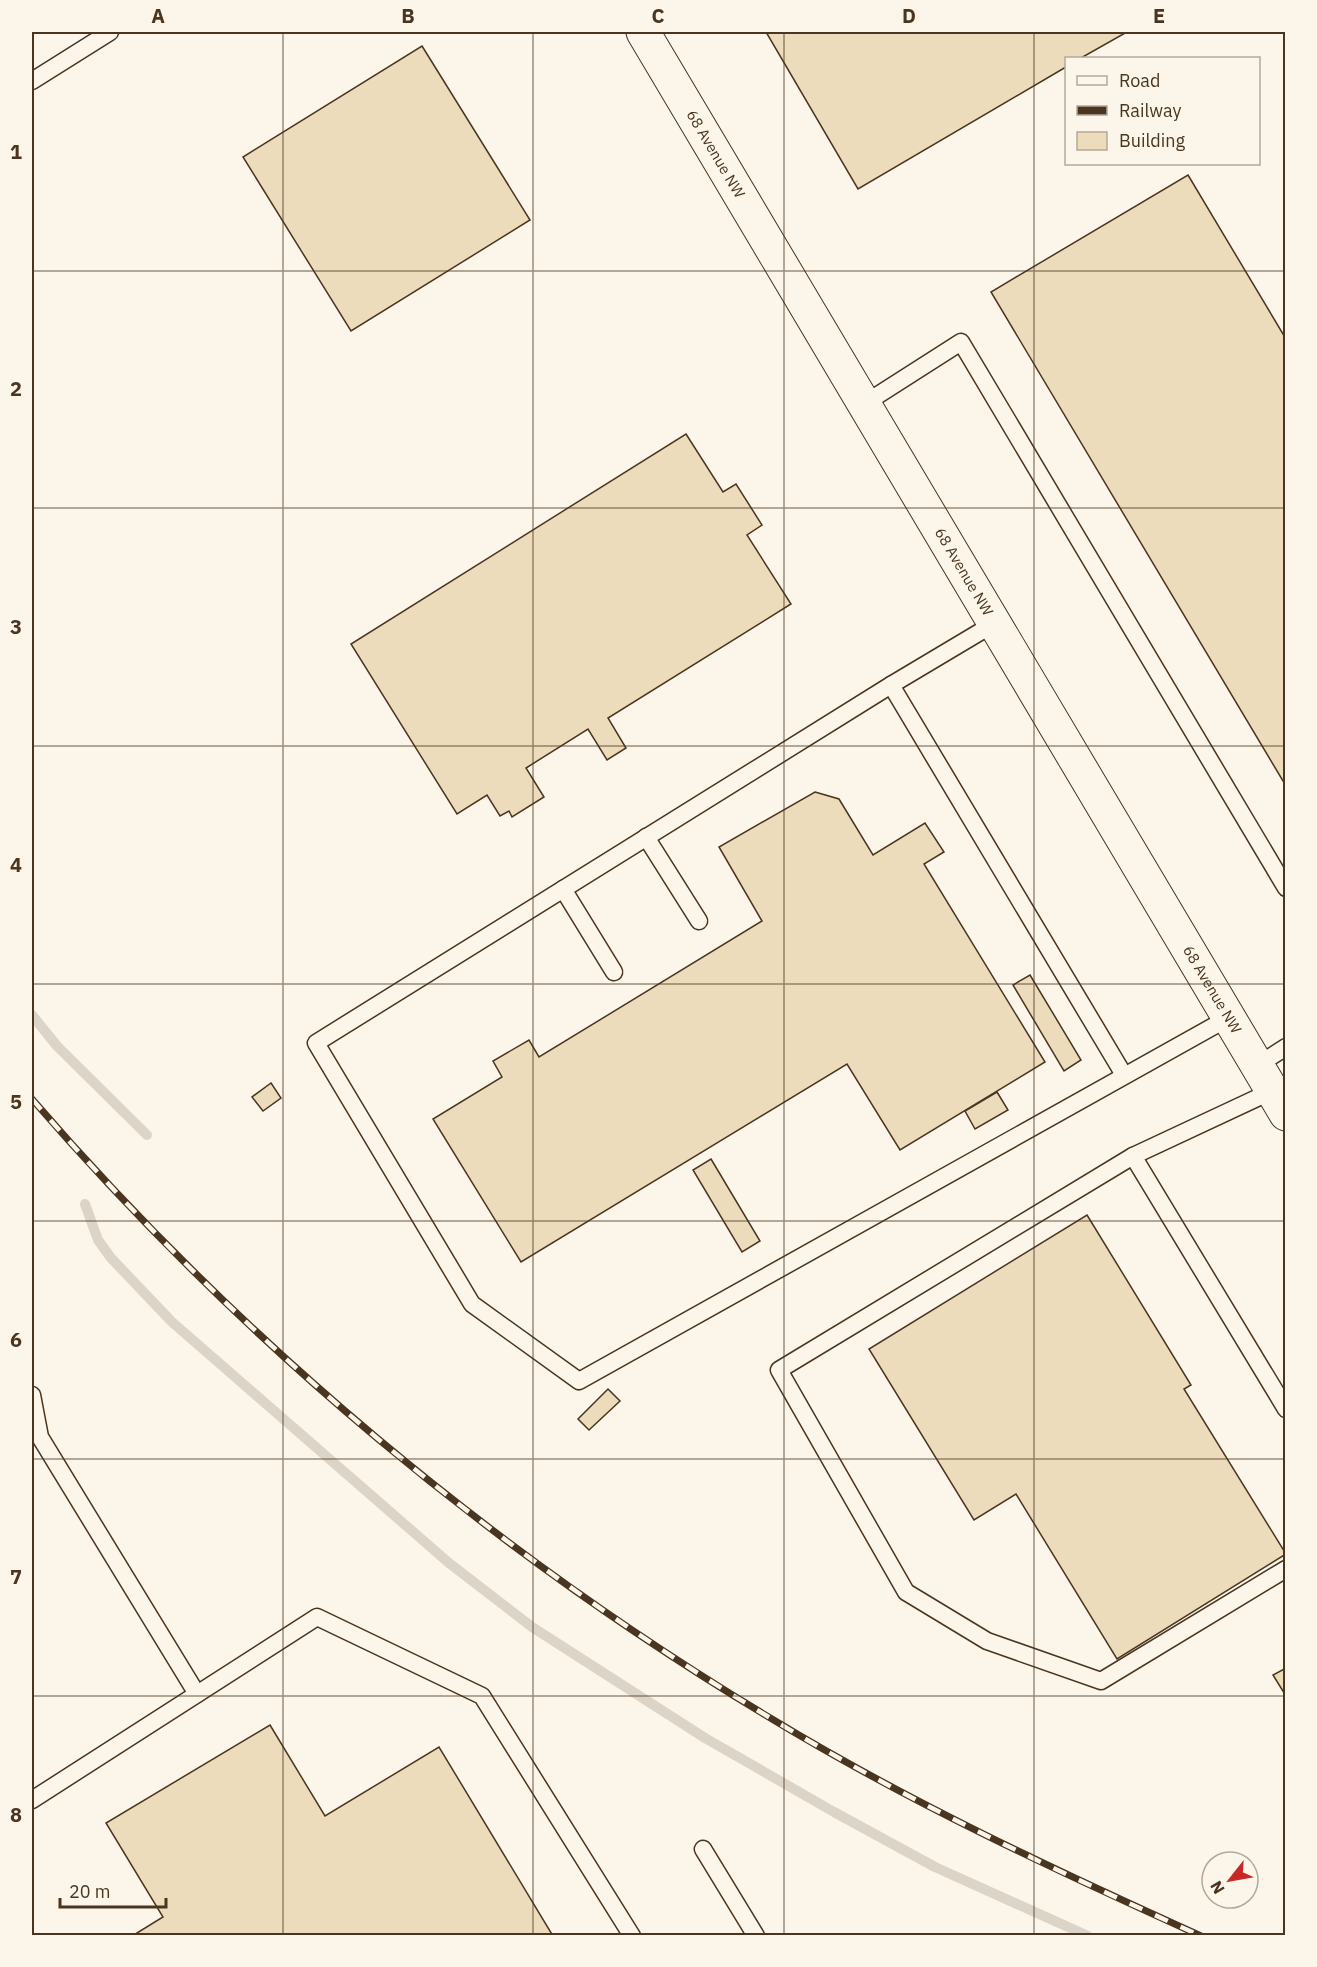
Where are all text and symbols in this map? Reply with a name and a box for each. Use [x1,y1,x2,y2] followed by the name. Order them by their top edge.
[151,2,165,29] text: A
[401,2,415,29] text: B
[651,2,665,29] text: C
[902,2,916,29] text: D
[1153,2,1165,29] text: E
[1065,57,1260,165] legend
[1119,69,1160,92] text: Road
[1119,99,1181,122] text: Railway
[682,106,750,202] street label: 68 Avenue NW
[1119,129,1186,152] text: Building
[10,138,22,165] text: 1
[10,375,22,402] text: 2
[931,524,998,620] street label: 68 Avenue NW
[10,613,22,640] text: 3
[10,851,22,878] text: 4
[1179,942,1246,1037] street label: 68 Avenue NW
[10,1088,22,1115] text: 5
[10,1326,22,1353] text: 6
[10,1563,22,1590] text: 7
[10,1801,22,1828] text: 8
[1200,1850,1260,1910] north arrow
[60,1871,166,1909] scale bar
[1206,1878,1229,1898] text: N
[69,1880,111,1903] text: 20 m

